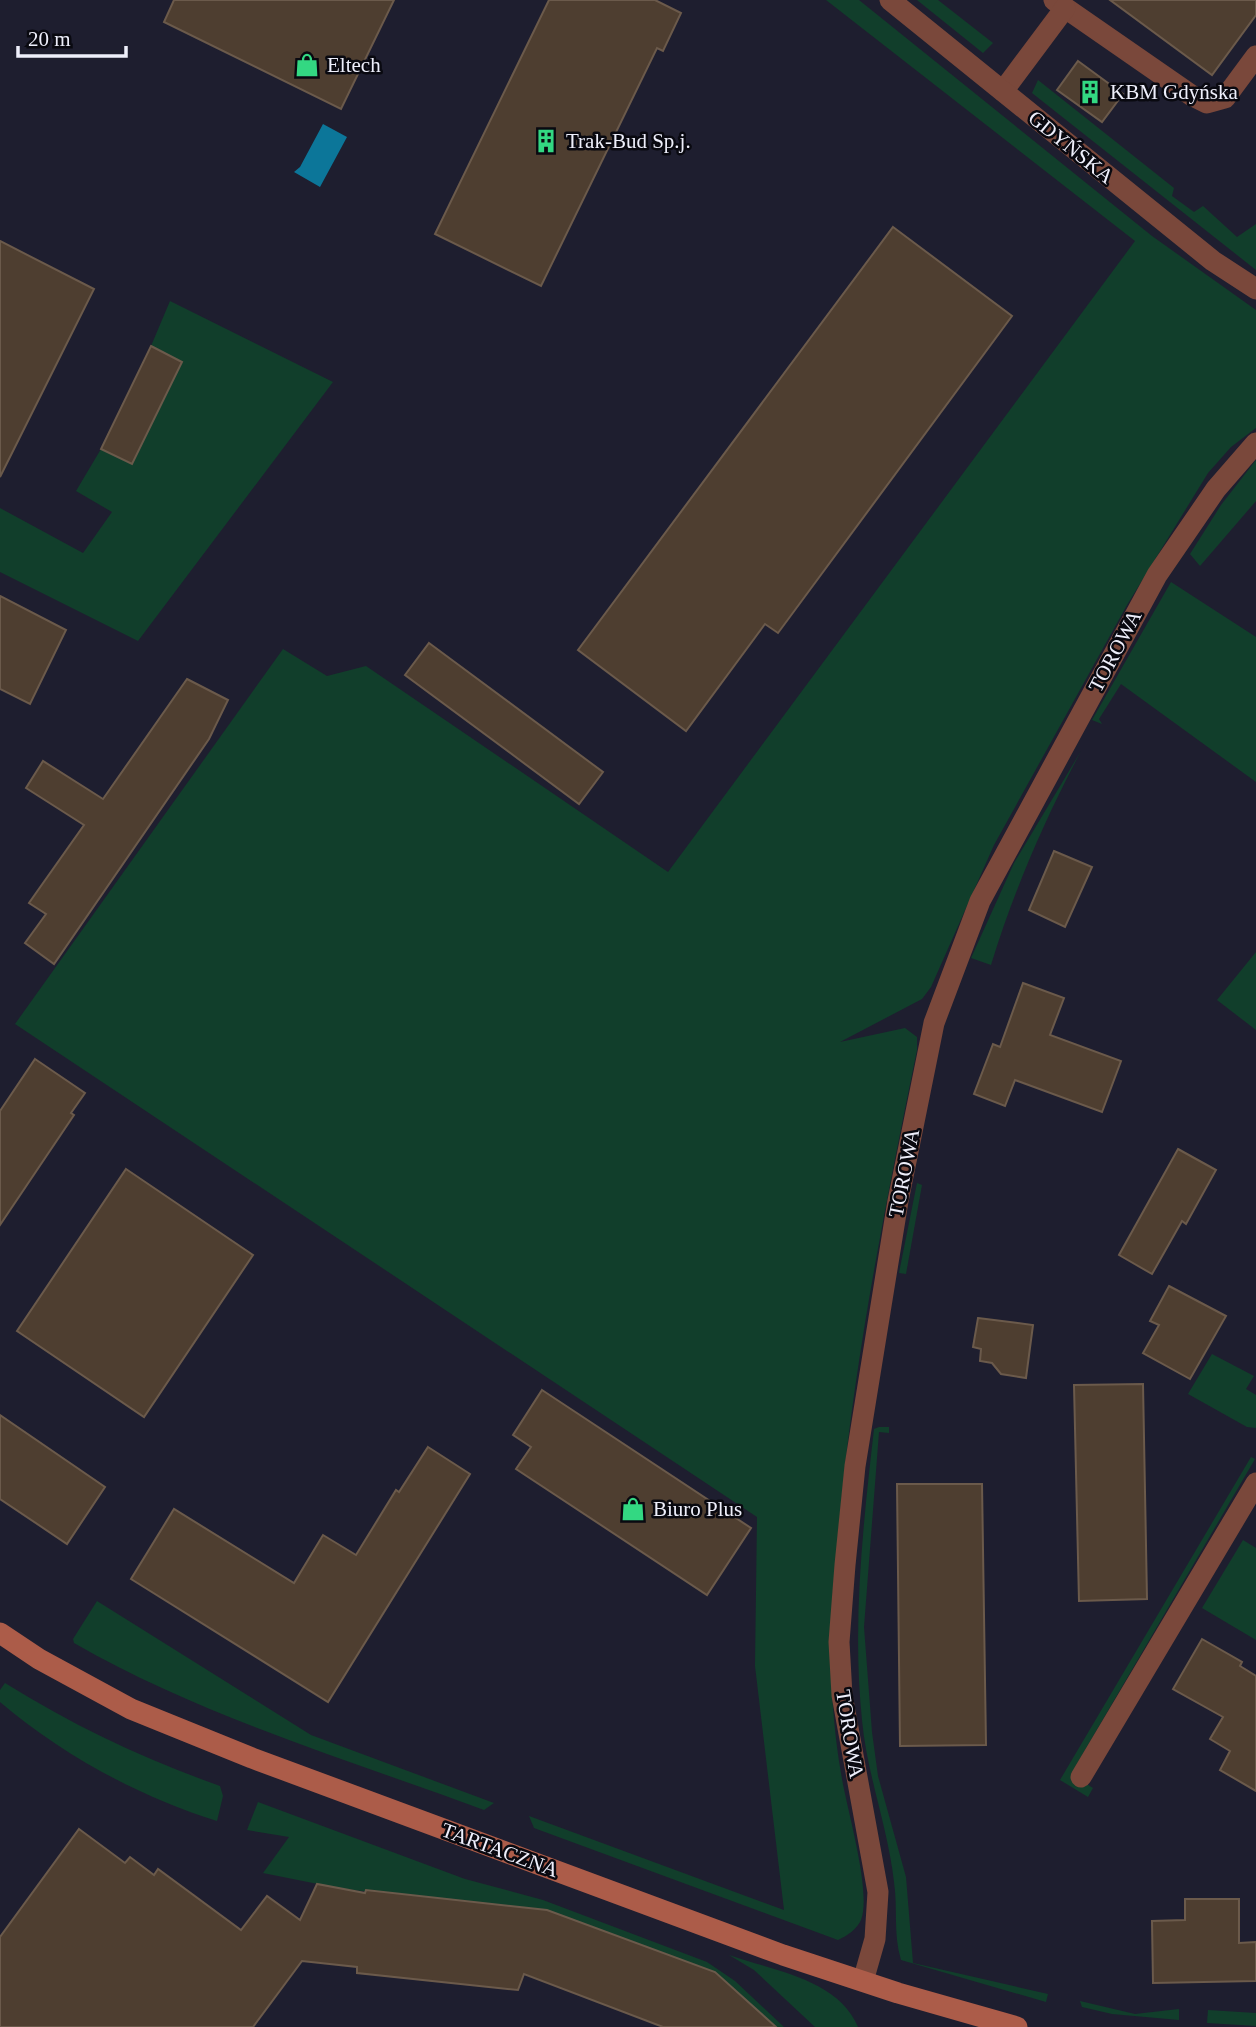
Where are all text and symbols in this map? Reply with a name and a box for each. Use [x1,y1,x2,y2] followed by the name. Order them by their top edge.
[18,14,126,58] scale bar
[28,27,71,51] text: 20 m
[293,51,321,79] shop icon: Eltech
[327,53,381,77] place label: Eltech
[1076,78,1104,106] building icon: KBM Gdyńska
[1110,80,1238,104] place label: KBM Gdyńska
[1024,105,1119,189] street label: GDYŃSKA
[532,127,560,155] building icon: Trak-Bud Sp.j.
[566,129,691,153] place label: Trak-Bud Sp.j.
[1083,605,1147,696] street label: TOROWA
[884,1126,924,1219] street label: TOROWA
[619,1495,647,1523] shop icon: Biuro Plus
[653,1497,742,1521] place label: Biuro Plus
[831,1688,869,1781] street label: TOROWA
[438,1818,562,1883] street label: TARTACZNA

